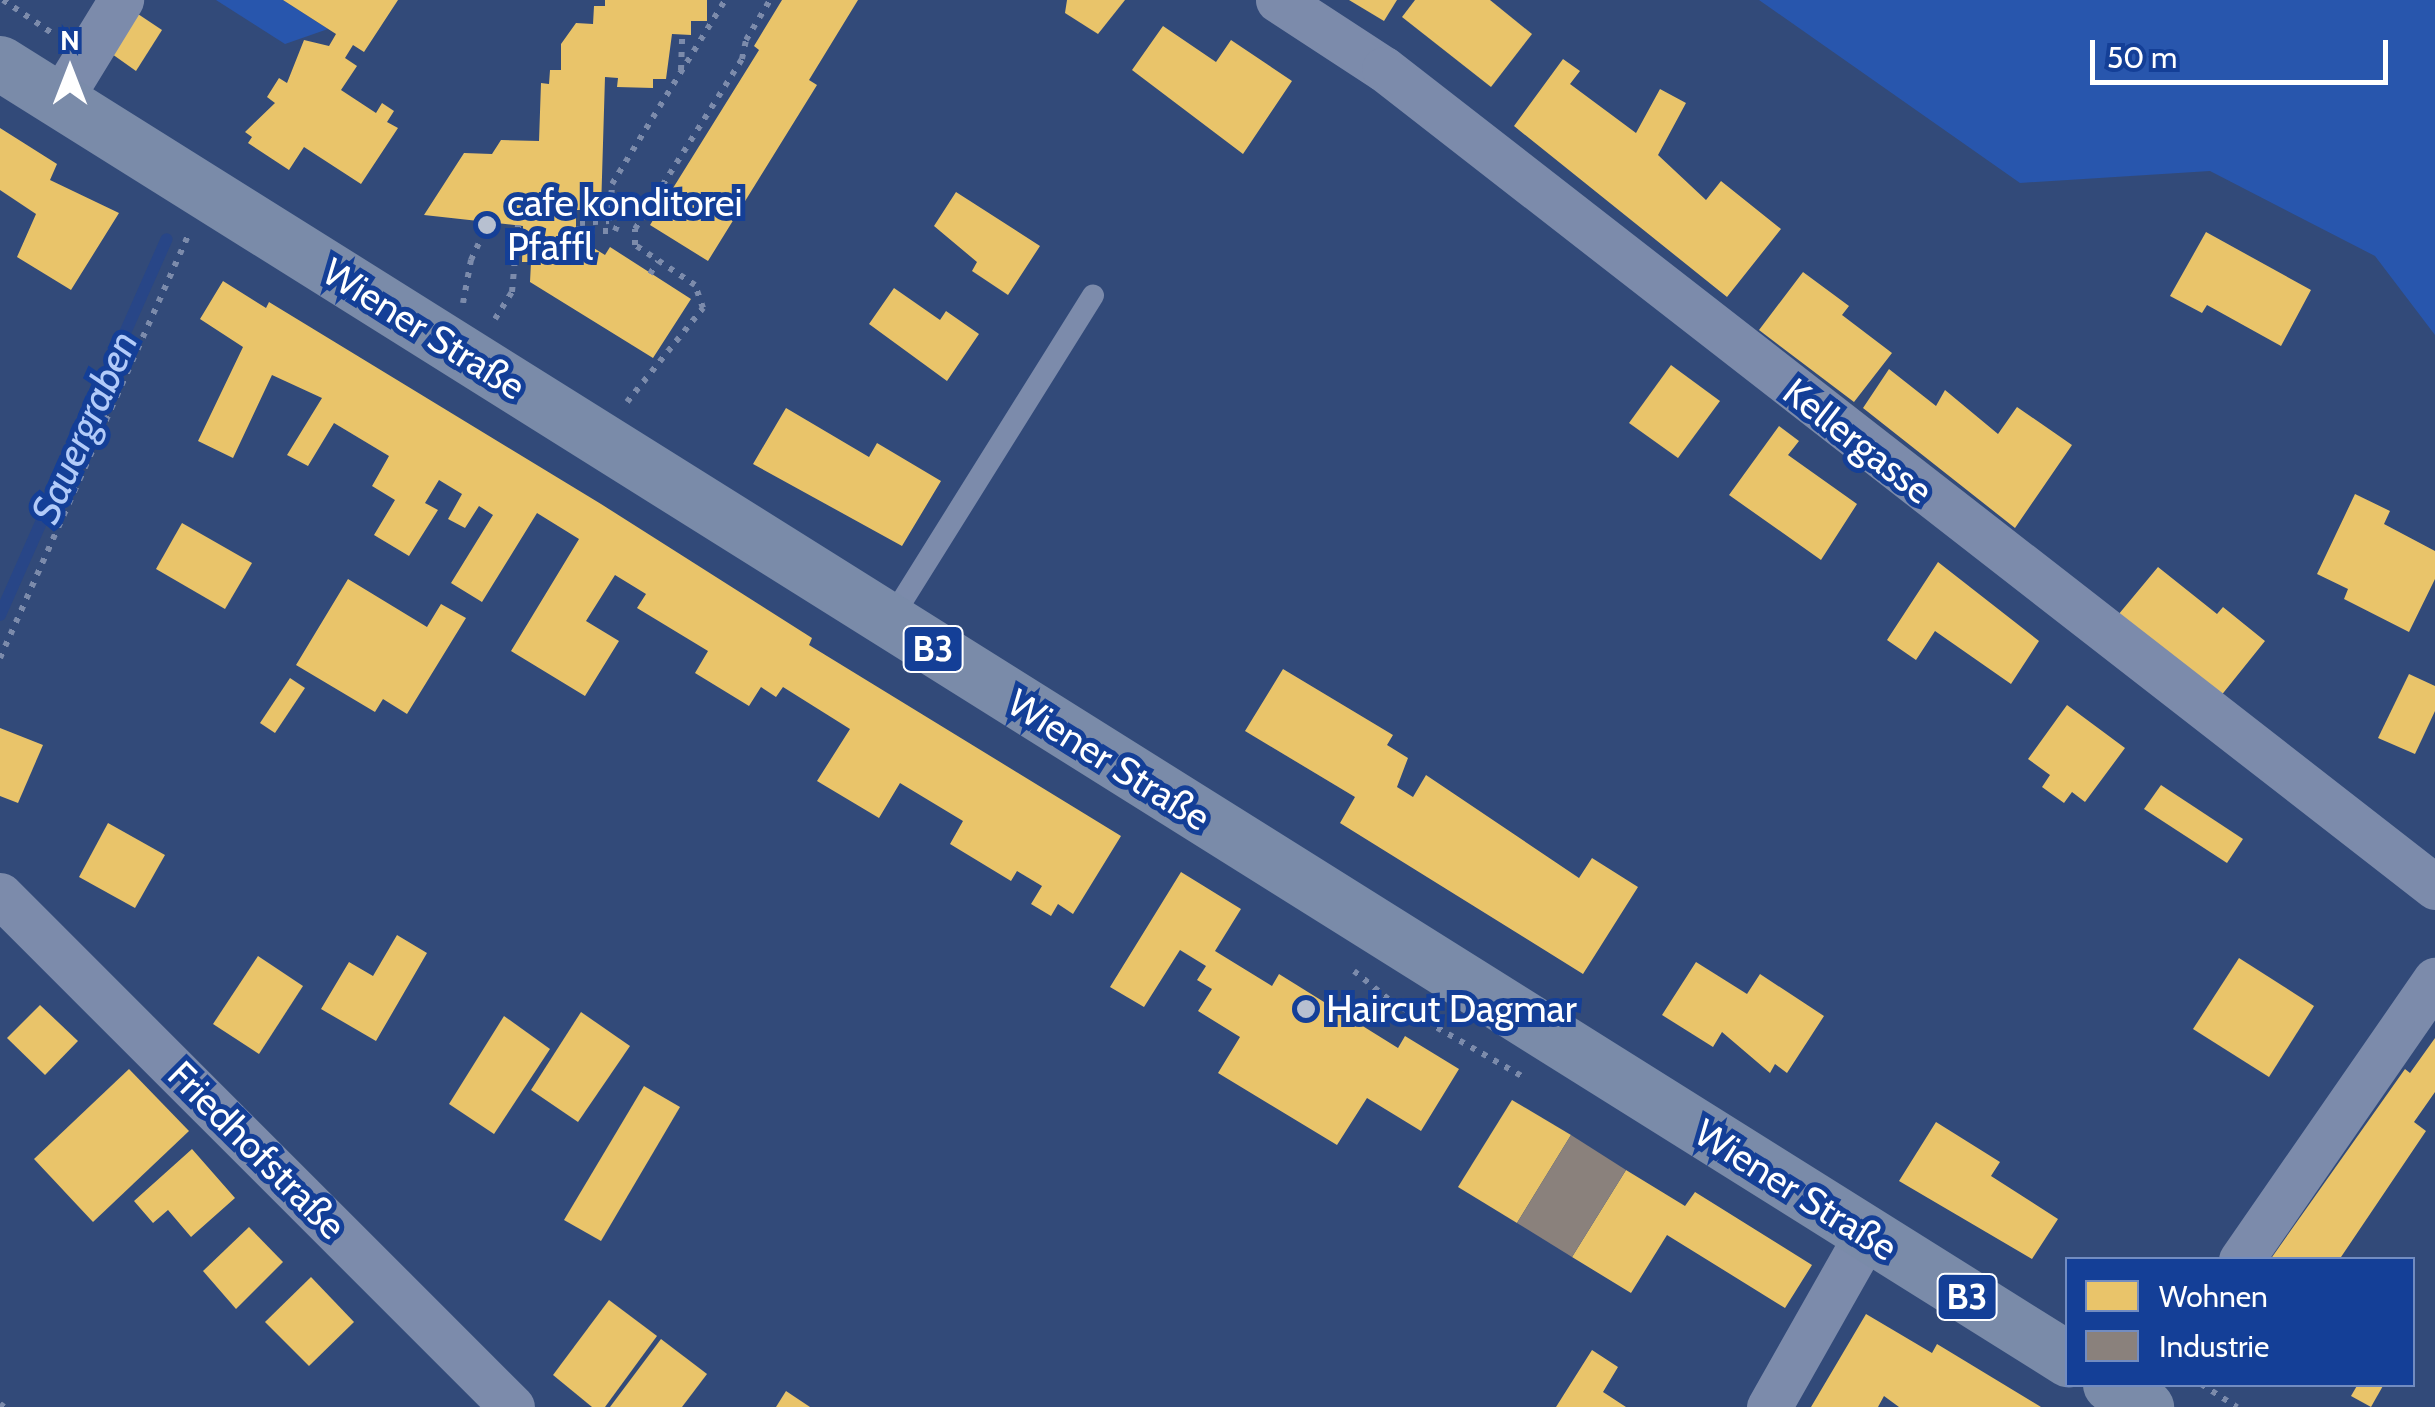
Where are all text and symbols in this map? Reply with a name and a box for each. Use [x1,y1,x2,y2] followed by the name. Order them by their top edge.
[20,20,120,120] north arrow
[2095,20,2392,82] scale bar
[60,23,80,57] text: N
[2107,39,2177,76] text: 50 m
[507,180,743,270] place label: cafe konditorei Pfaffl
[476,214,498,236] marker: cafe konditorei Pfaffl
[314,249,534,409] street label: Wiener Straße
[20,324,148,530] water label: Sauergraben
[1774,369,1942,513] street label: Kellergasse
[900,619,966,679] road number: B3
[999,680,1219,840] street label: Wiener Straße
[1326,986,1577,1032] place label: Haircut Dagmar
[1295,998,1317,1020] marker: Haircut Dagmar
[159,1052,355,1248] street label: Friedhofstraße
[1686,1110,1906,1270] street label: Wiener Straße
[2065,1257,2415,1387] legend
[1934,1267,2000,1327] road number: B3
[2159,1278,2268,1315] text: Wohnen
[2159,1328,2269,1365] text: Industrie

